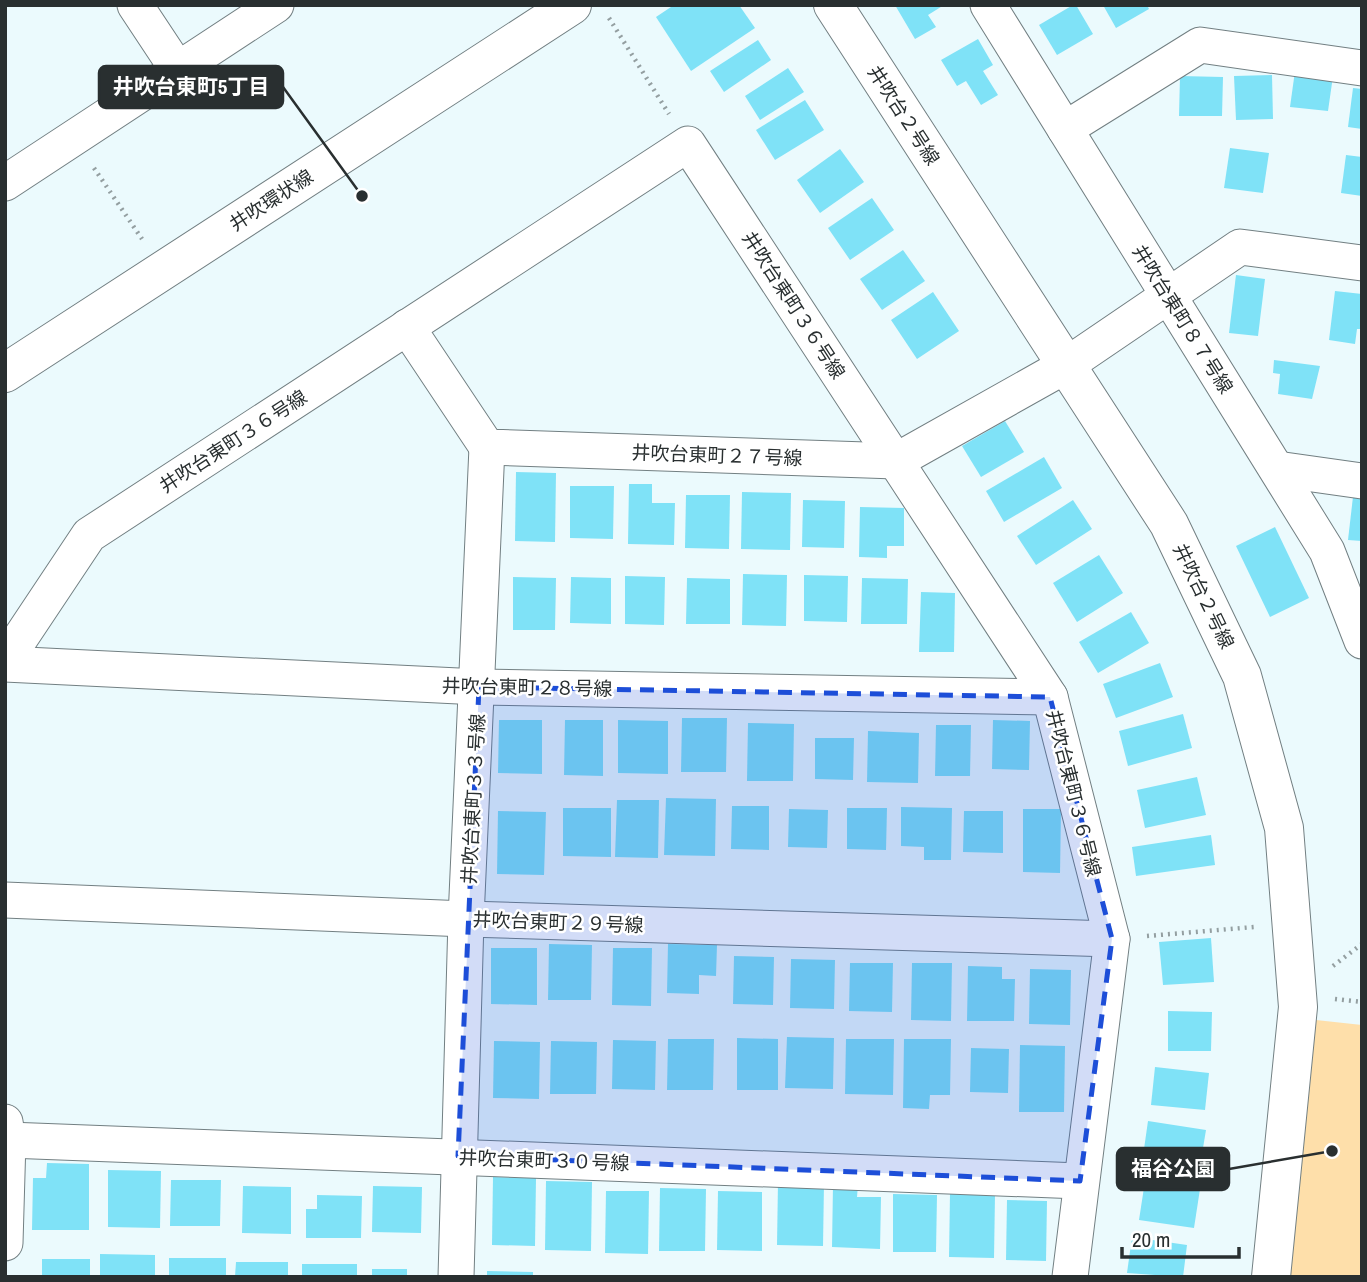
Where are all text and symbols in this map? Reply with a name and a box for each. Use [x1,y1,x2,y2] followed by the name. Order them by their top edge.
[862,60,946,170] street label: 井吹台２号線
[99,66,283,108] callout: 井吹台東町5丁目
[113,72,269,101] text: 井吹台東町5丁目
[224,163,318,237] street label: 井吹環状線
[737,226,851,384] street label: 井吹台東町３６号線
[1127,240,1239,398] street label: 井吹台東町８７号線
[154,384,312,498] street label: 井吹台東町３６号線
[631,439,803,471] street label: 井吹台東町２７号線
[1167,539,1241,653] street label: 井吹台２号線
[441,673,613,701] street label: 井吹台東町２８号線
[1041,707,1107,879] street label: 井吹台東町３６号線
[456,713,490,885] street label: 井吹台東町３３号線
[472,906,644,938] street label: 井吹台東町２９号線
[458,1144,630,1176] street label: 井吹台東町３０号線
[1117,1148,1229,1190] callout: 福谷公園
[1131,1154,1215,1183] text: 福谷公園
[1122,1216,1239,1260] scale bar
[1132,1225,1170,1254] text: 20 m

